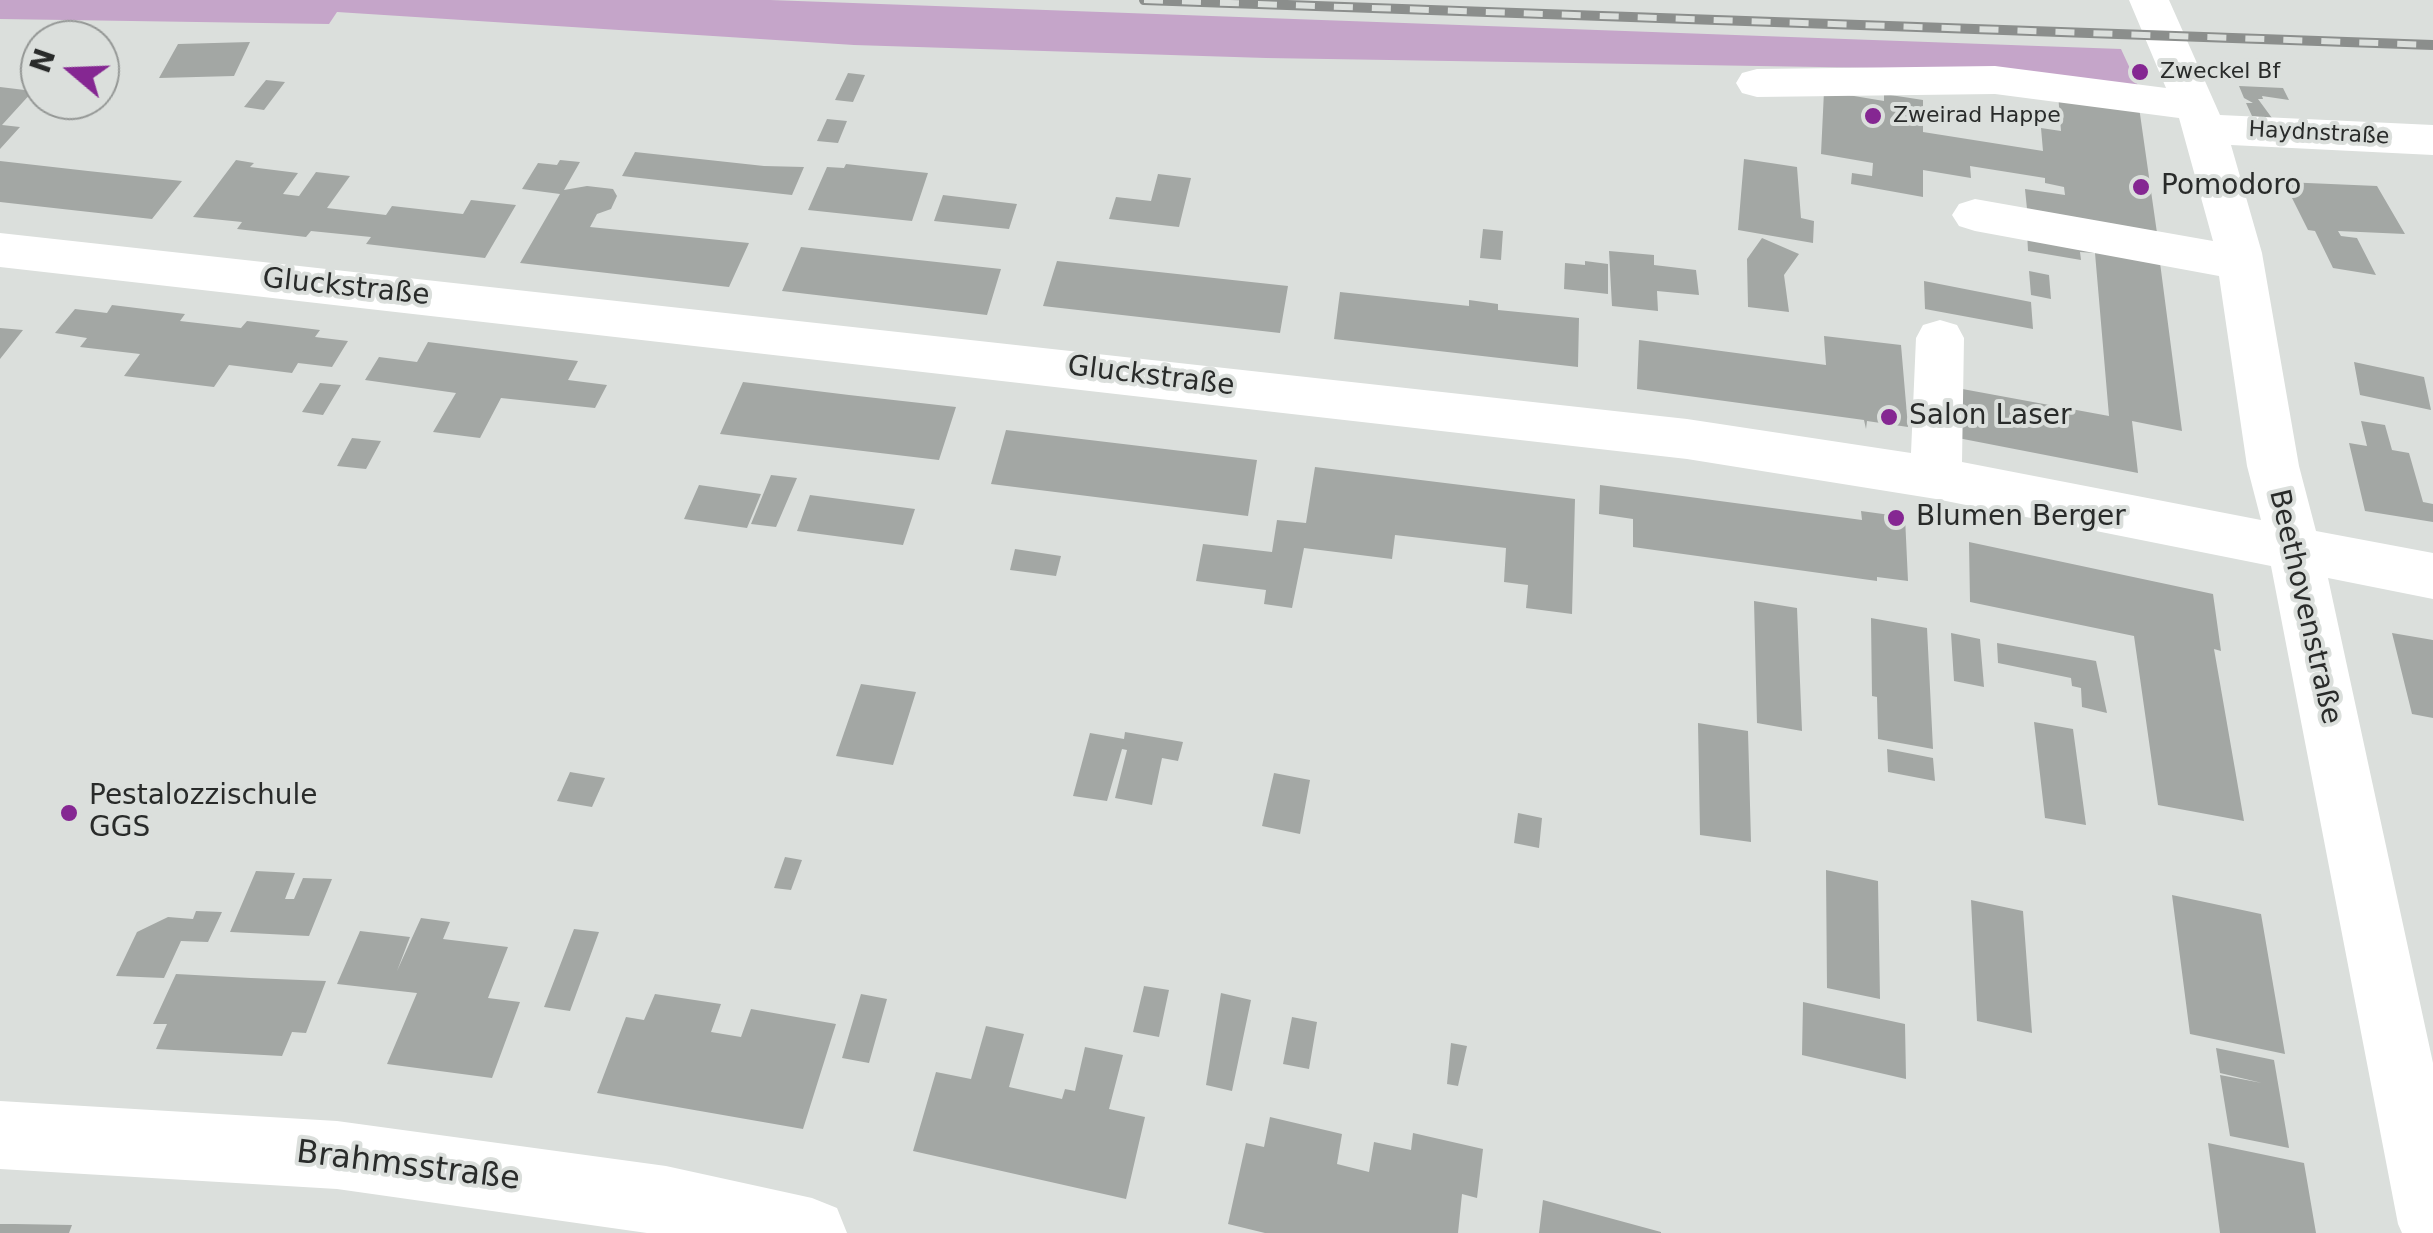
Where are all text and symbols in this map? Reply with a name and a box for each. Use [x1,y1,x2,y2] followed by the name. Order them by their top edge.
[20,20,120,120] north arrow
[24,44,62,77] text: N
[2160,59,2280,85] place label: Zweckel Bf
[2129,61,2151,83] marker: Zweckel Bf
[1893,103,2061,129] place label: Zweirad Happe
[1862,105,1884,127] marker: Zweirad Happe
[2248,117,2390,151] street label: Haydnstraße
[2161,170,2301,204] place label: Pomodoro
[2130,176,2152,198] marker: Pomodoro
[261,263,431,313] street label: Gluckstraße
[1066,350,1236,404] street label: Gluckstraße
[1909,400,2072,434] place label: Salon Laser
[1878,406,1900,428] marker: Salon Laser
[2261,486,2347,728] street label: Beethovenstraße
[1916,501,2126,535] place label: Blumen Berger
[1885,507,1907,529] marker: Blumen Berger
[89,780,317,846] place label: Pestalozzischule GGS
[58,802,80,824] marker: Pestalozzischule GGS
[294,1134,522,1200] street label: Brahmsstraße

